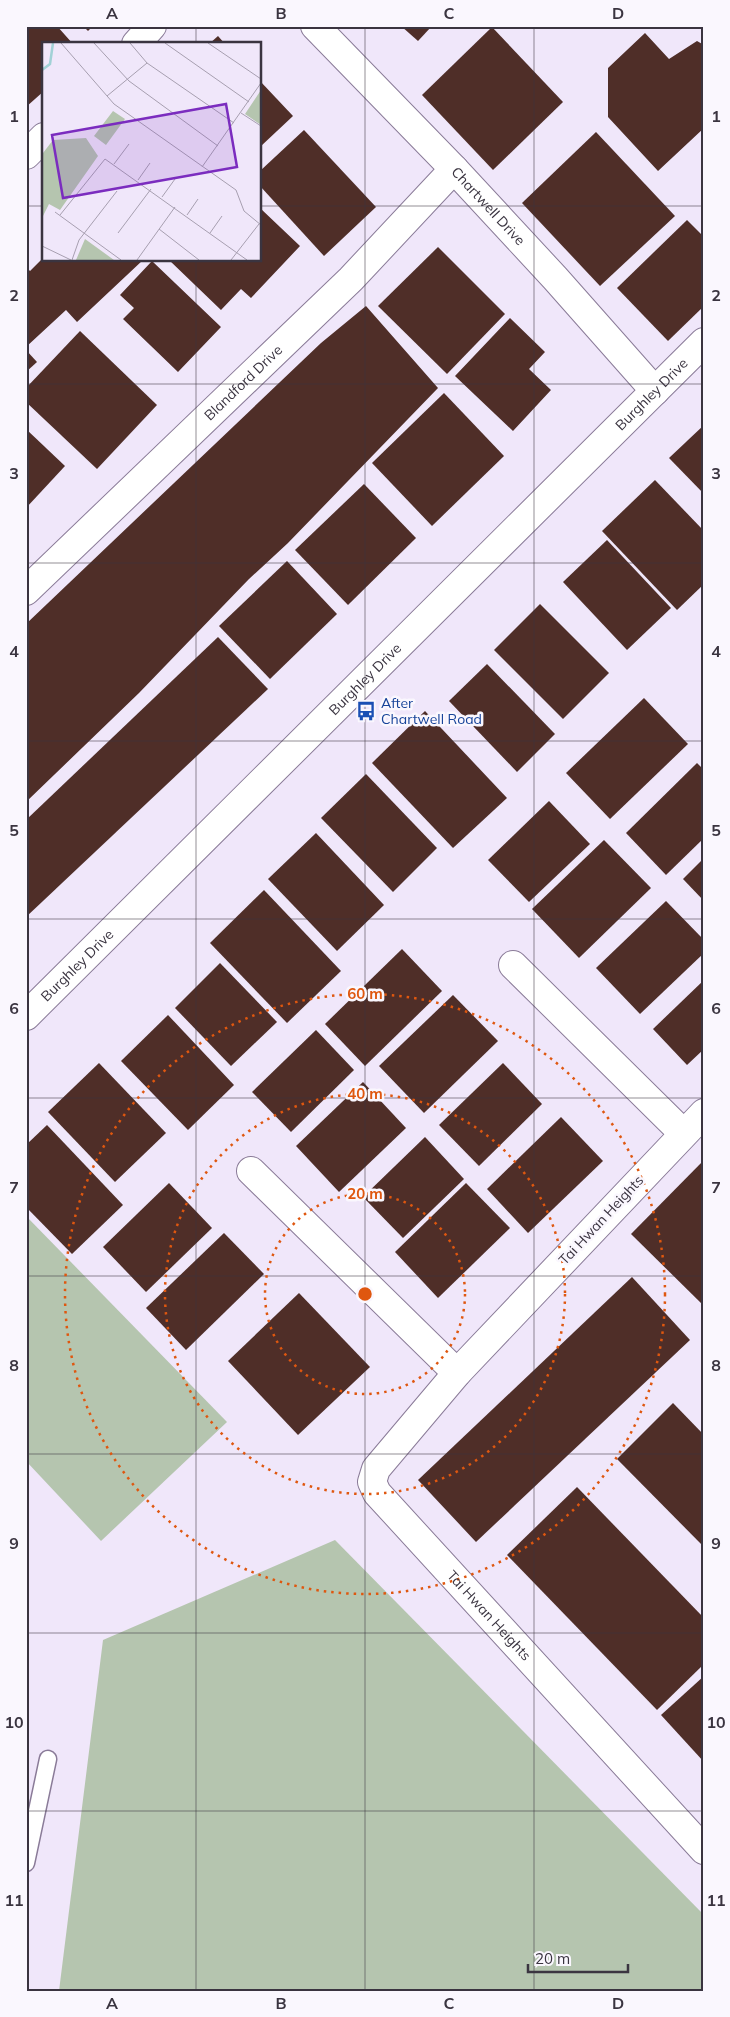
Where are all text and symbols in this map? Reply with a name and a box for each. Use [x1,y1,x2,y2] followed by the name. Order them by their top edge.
[106,3,118,23] text: A
[275,3,287,23] text: B
[444,3,455,23] text: C
[612,3,624,23] text: D
[42,42,261,261] inset map
[9,106,19,126] text: 1
[711,106,721,126] text: 1
[448,163,529,249] street label: Chartwell Drive
[9,285,19,305] text: 2
[711,285,721,305] text: 2
[200,341,286,424] street label: Blandford Drive
[611,354,692,434] street label: Burghley Drive
[9,463,19,483] text: 3
[711,463,721,483] text: 3
[325,639,405,719] street label: Burghley Drive
[9,641,19,661] text: 4
[711,641,721,661] text: 4
[381,694,482,728] place label: After Chartwell Road
[355,700,377,722] bus stop icon: After Chartwell Road
[9,820,19,840] text: 5
[711,820,721,840] text: 5
[37,925,117,1005] street label: Burghley Drive
[347,984,383,1003] text: 60 m
[9,998,19,1018] text: 6
[711,998,721,1018] text: 6
[347,1084,383,1103] text: 40 m
[555,1171,647,1269] street label: Tai Hwan Heights
[9,1177,19,1197] text: 7
[711,1177,721,1197] text: 7
[347,1184,383,1203] text: 20 m
[356,1285,374,1303] centre of rings
[9,1355,19,1375] text: 8
[711,1355,721,1375] text: 8
[9,1533,19,1553] text: 9
[711,1533,721,1553] text: 9
[443,1567,535,1664] street label: Tai Hwan Heights
[4,1712,24,1732] text: 10
[706,1712,726,1732] text: 10
[4,1890,24,1910] text: 11
[706,1890,726,1910] text: 11
[528,1942,628,1974] scale bar
[535,1949,570,1968] text: 20 m
[106,1993,118,2013] text: A
[275,1993,287,2013] text: B
[444,1993,455,2013] text: C
[612,1993,624,2013] text: D

